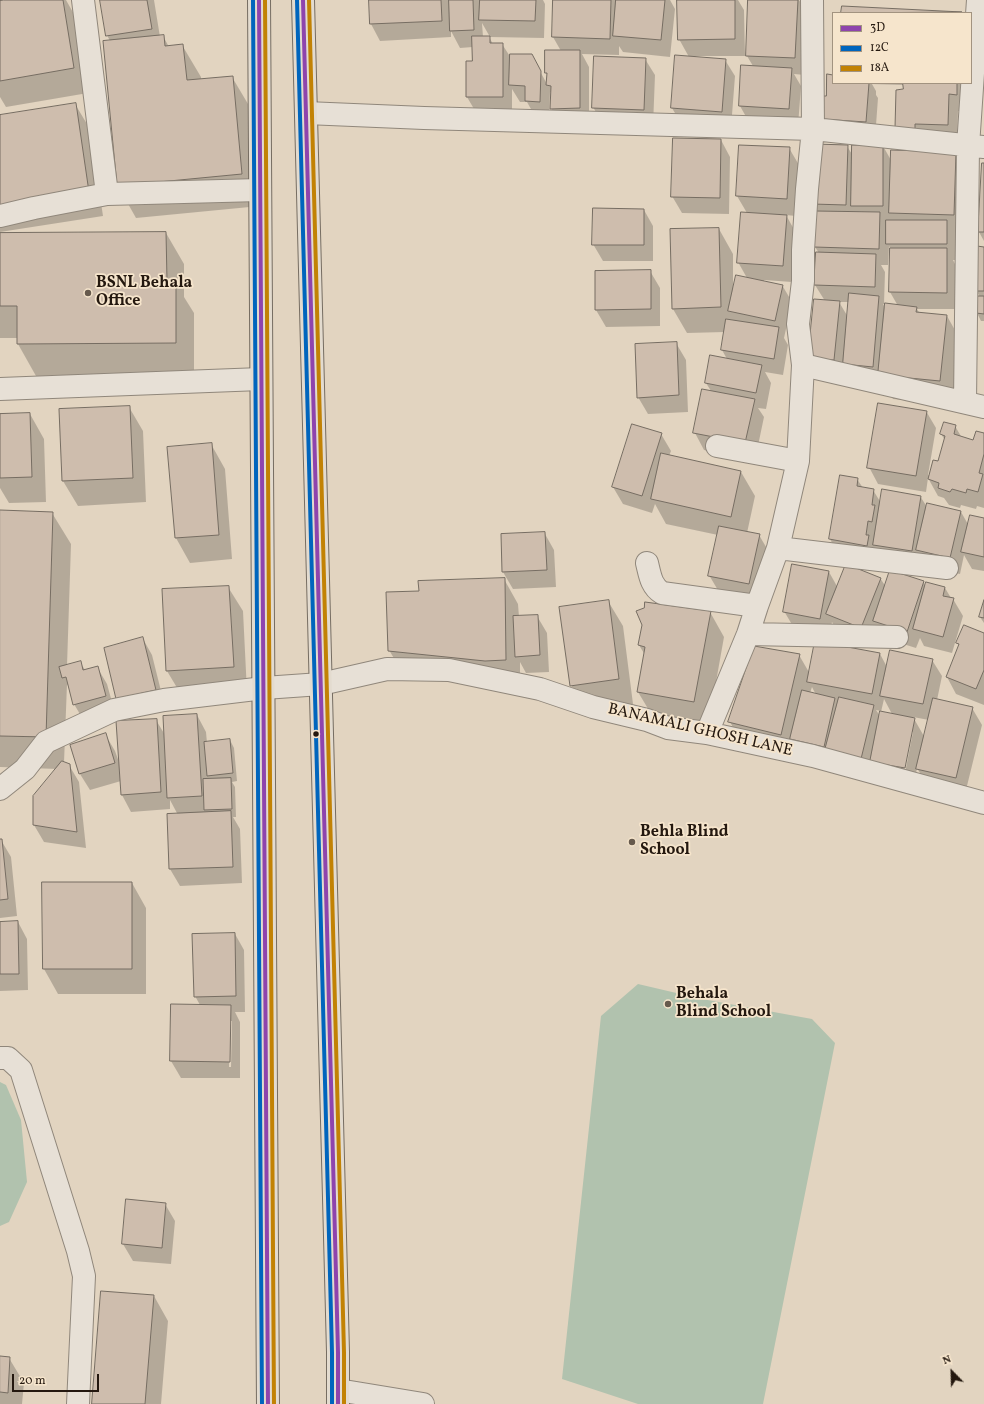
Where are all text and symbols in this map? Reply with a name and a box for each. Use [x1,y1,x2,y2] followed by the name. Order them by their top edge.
[832,12,972,84] legend
[870,20,885,36] text: 3D
[870,40,889,56] text: 12C
[870,60,889,76] text: 18A
[96,274,192,312] place label: BSNL Behala Office
[83,288,93,298] marker: BSNL Behala Office
[606,700,794,762] street label: BANAMALI GHOSH LANE
[311,729,321,739] unlabelled marker
[640,823,729,861] place label: Behla Blind School
[627,837,637,847] marker: Behla Blind School
[676,985,771,1023] place label: Behala Blind School
[663,999,673,1009] marker: Behala Blind School
[932,1352,972,1392] north arrow
[941,1352,954,1369] text: N
[14,1366,101,1392] scale bar
[19,1373,46,1389] text: 20 m

